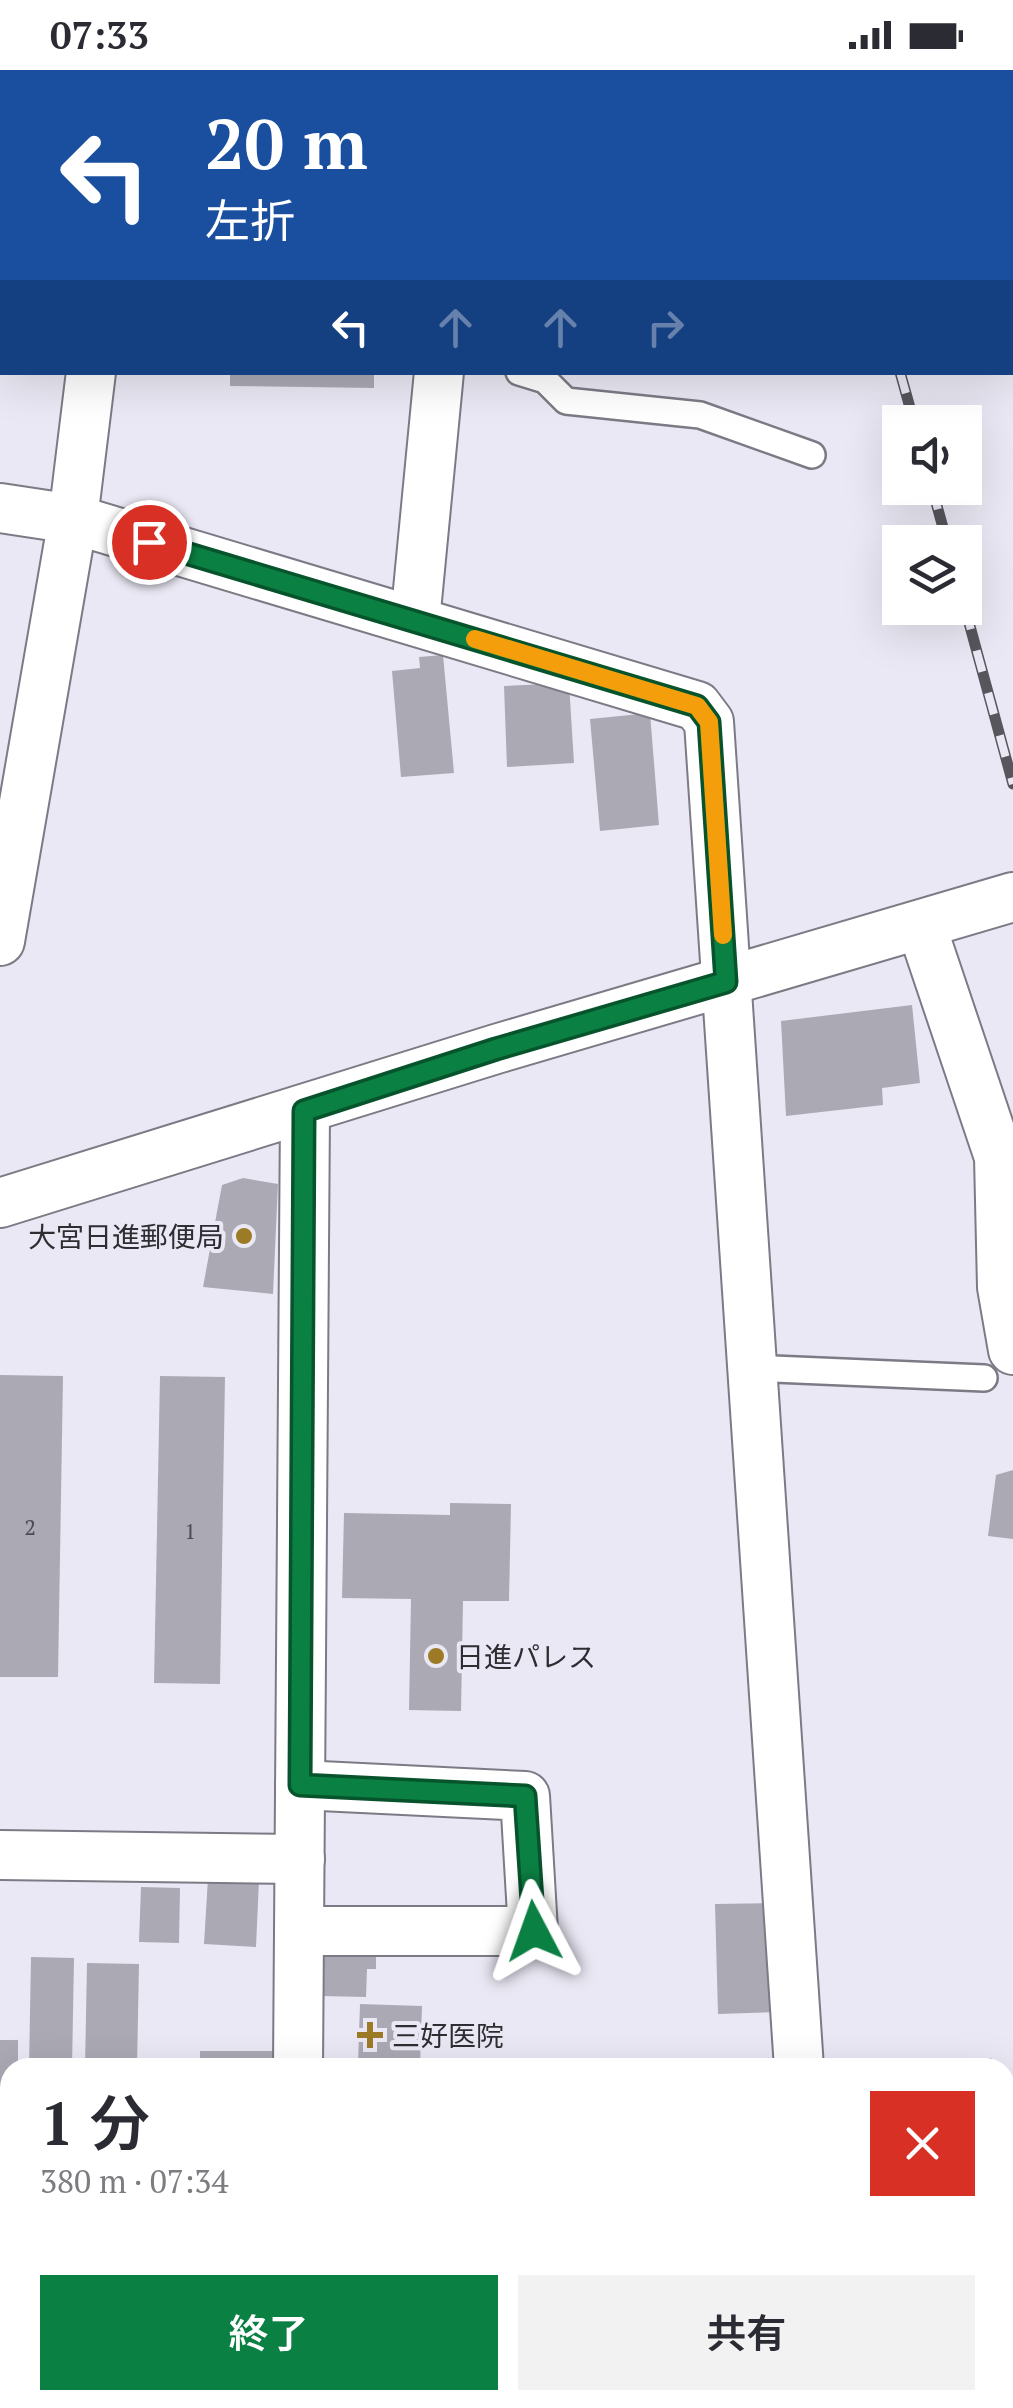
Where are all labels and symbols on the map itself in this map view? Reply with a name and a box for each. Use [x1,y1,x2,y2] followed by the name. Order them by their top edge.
[107,500,192,585] pin
[28,1218,224,1255] place label: 大宮日進郵便局
[233,1225,255,1247] marker: 大宮日進郵便局
[24,1512,36,1541] house number: 2
[184,1516,196,1545] house number: 1
[456,1638,596,1675] place label: 日進パレス
[425,1645,447,1667] marker: 日進パレス
[482,1879,586,1983] position arrow
[392,2017,504,2054] place label: 三好医院
[357,2022,383,2048] marker: 三好医院

